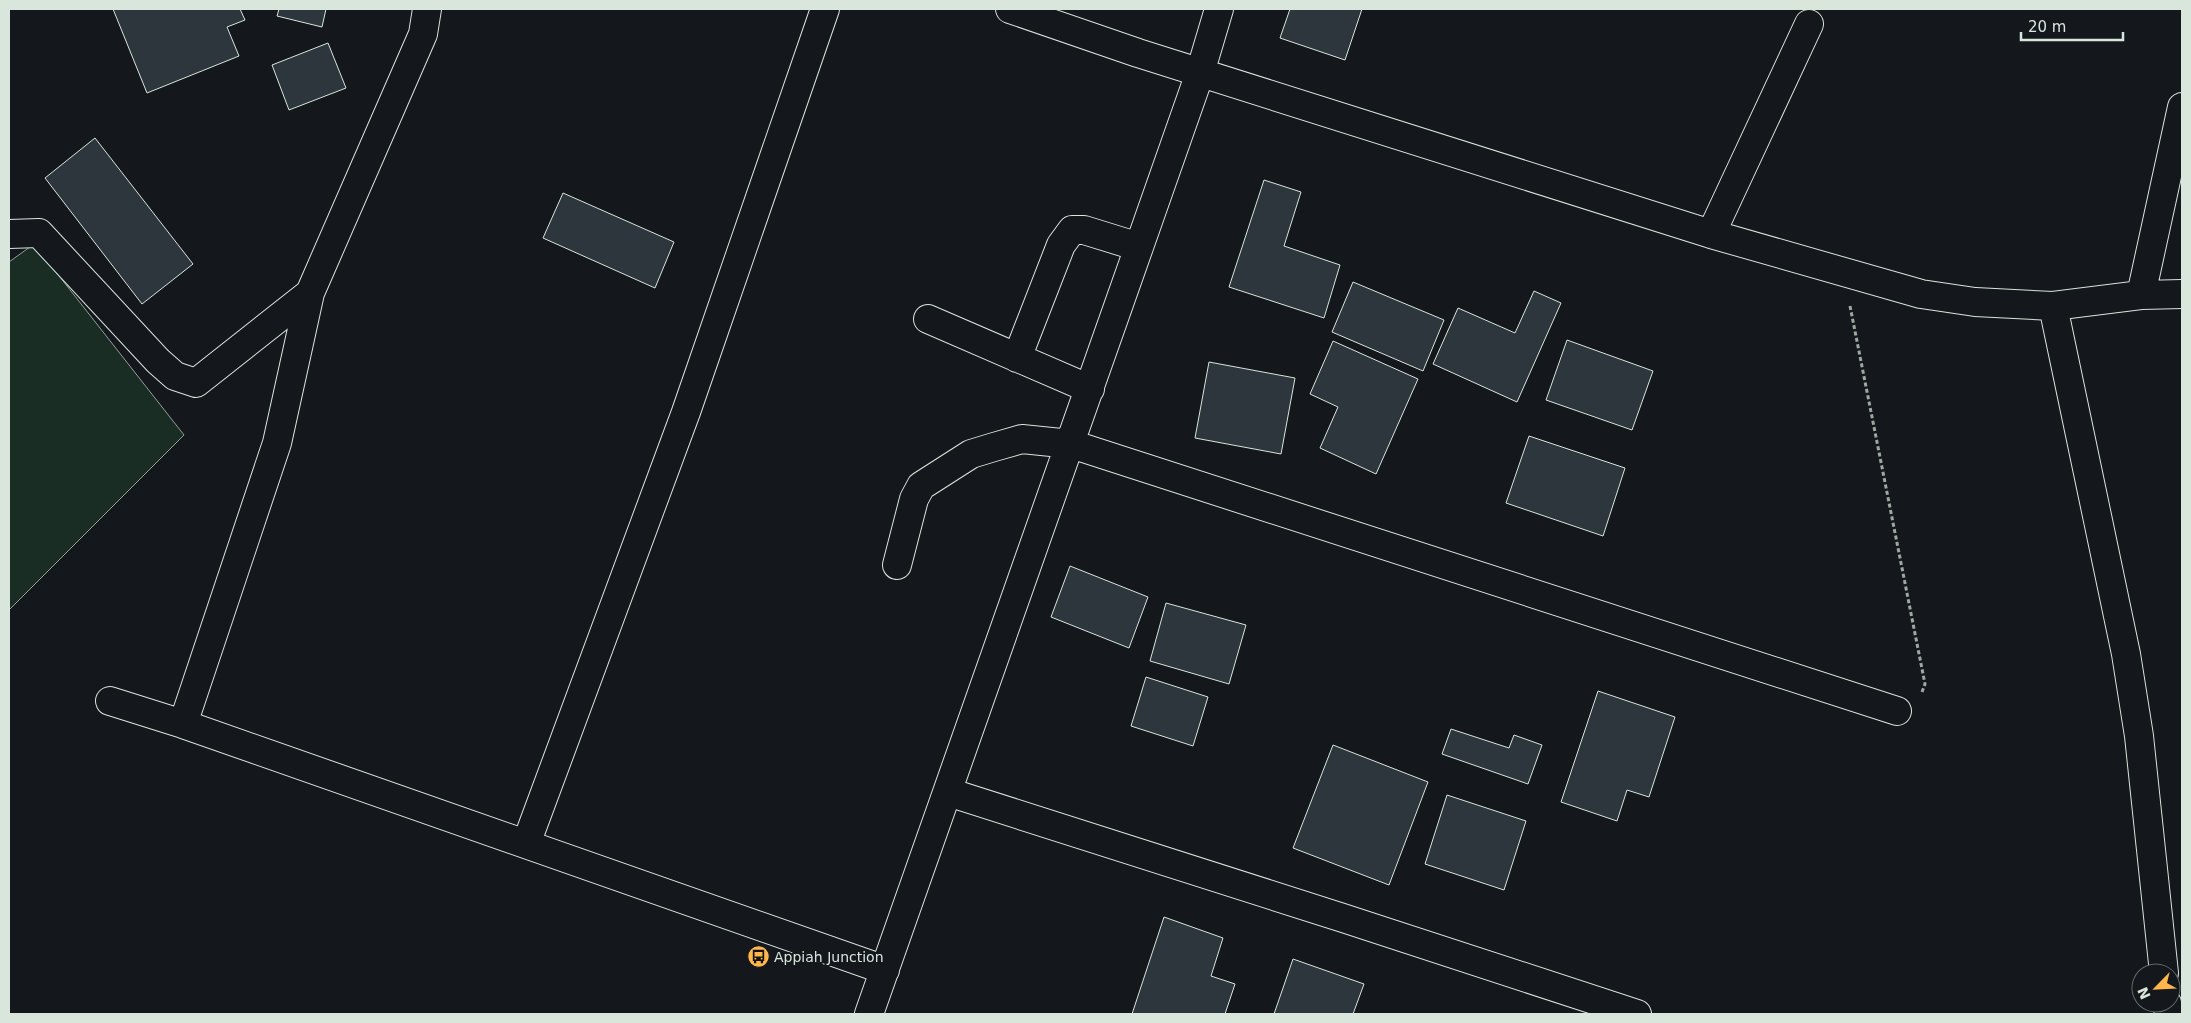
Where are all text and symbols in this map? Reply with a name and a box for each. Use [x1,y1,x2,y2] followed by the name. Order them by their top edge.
[2021,10,2124,42] scale bar
[2028,18,2066,36] text: 20 m
[746,945,770,969] bus stop icon: Appiah Junction
[774,949,884,965] place label: Appiah Junction
[2131,963,2181,1013] north arrow
[2134,985,2154,1002] text: N

